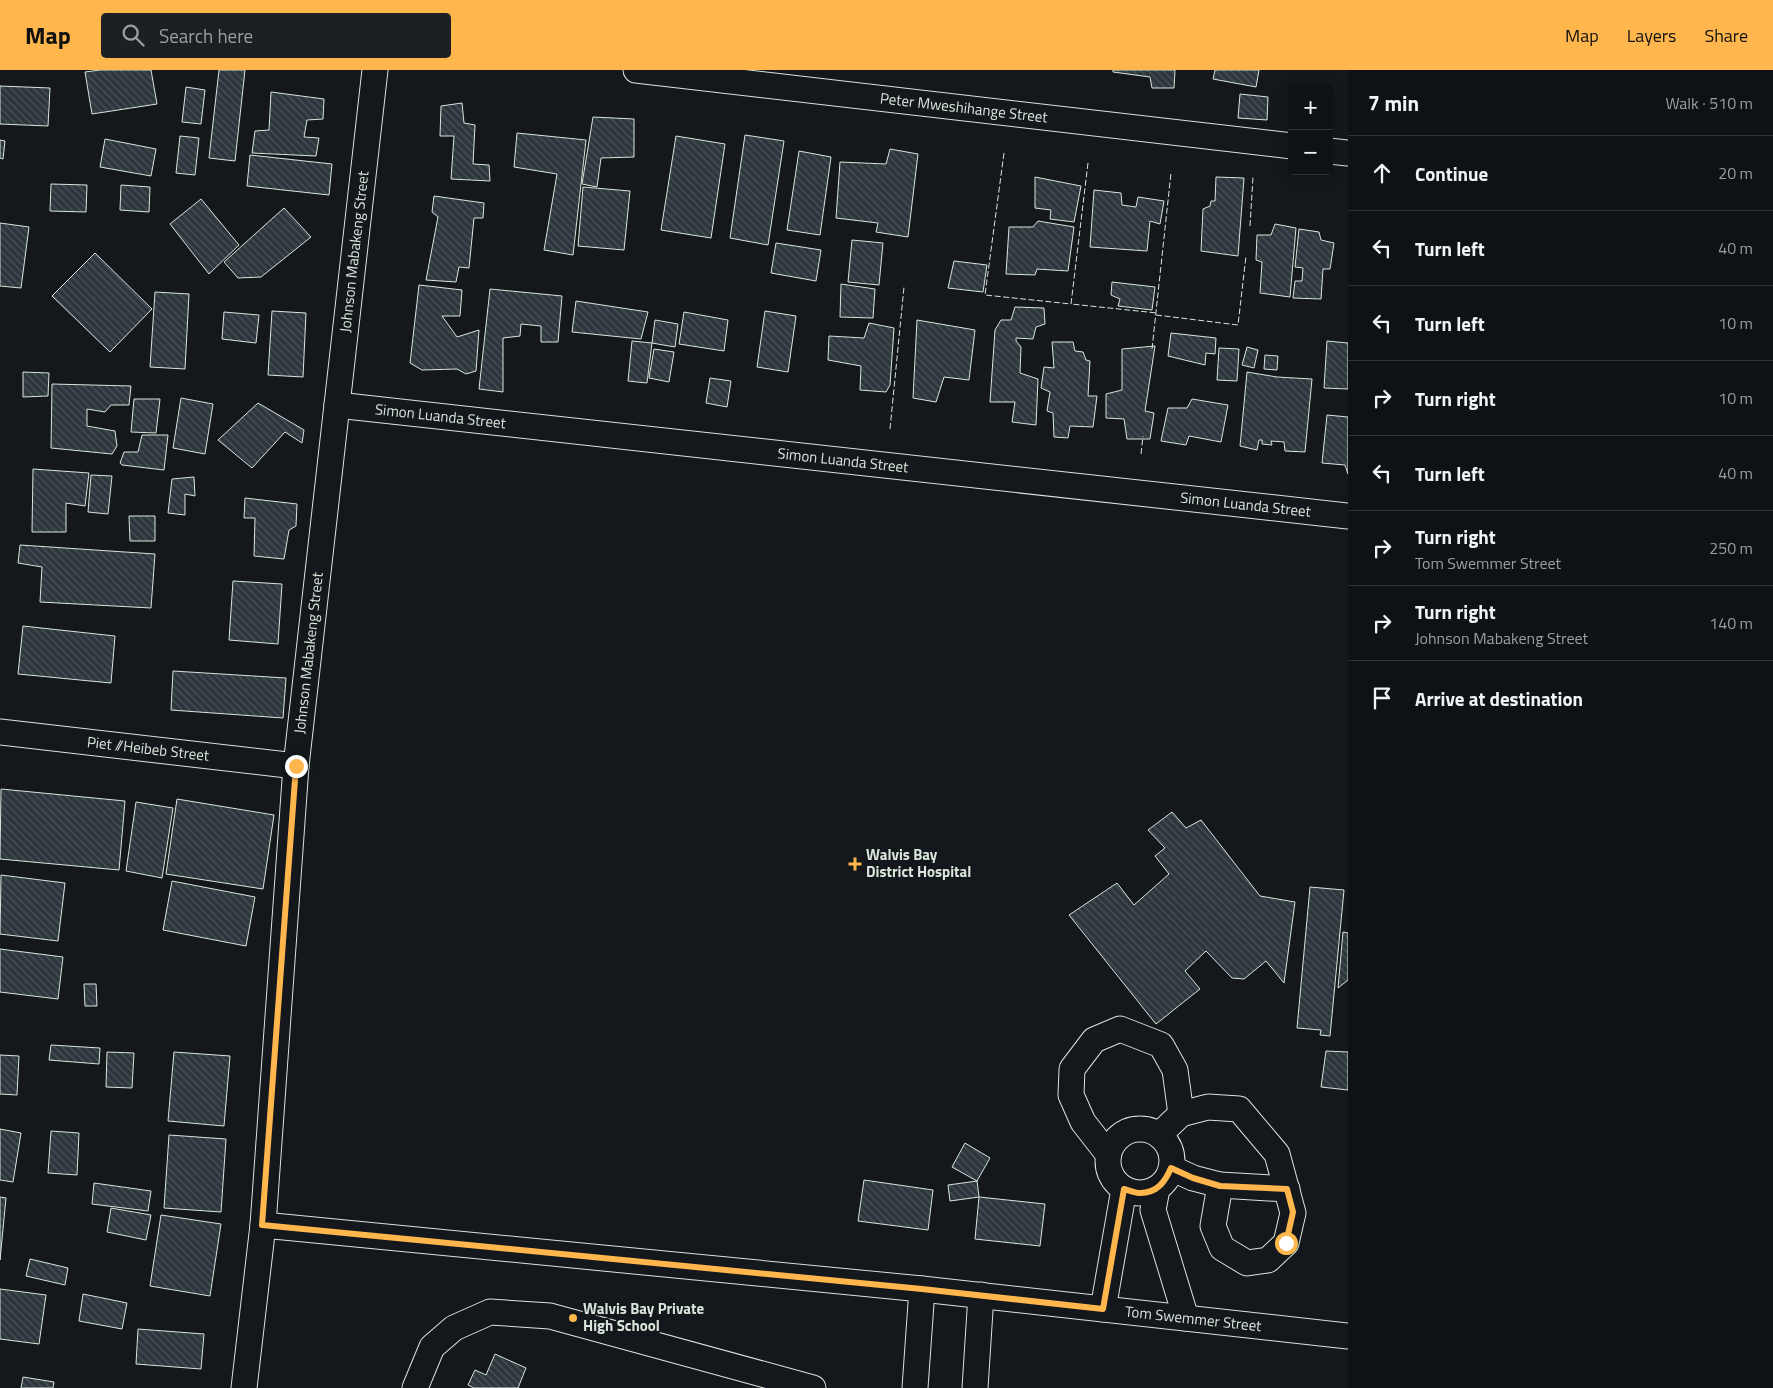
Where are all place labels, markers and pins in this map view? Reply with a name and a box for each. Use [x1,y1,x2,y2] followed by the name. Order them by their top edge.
[866,843,971,883] place label: Walvis Bay District Hospital
[848,857,862,871] marker: Walvis Bay District Hospital
[583,1297,704,1337] place label: Walvis Bay Private High School
[567,1312,579,1324] marker: Walvis Bay Private High School

